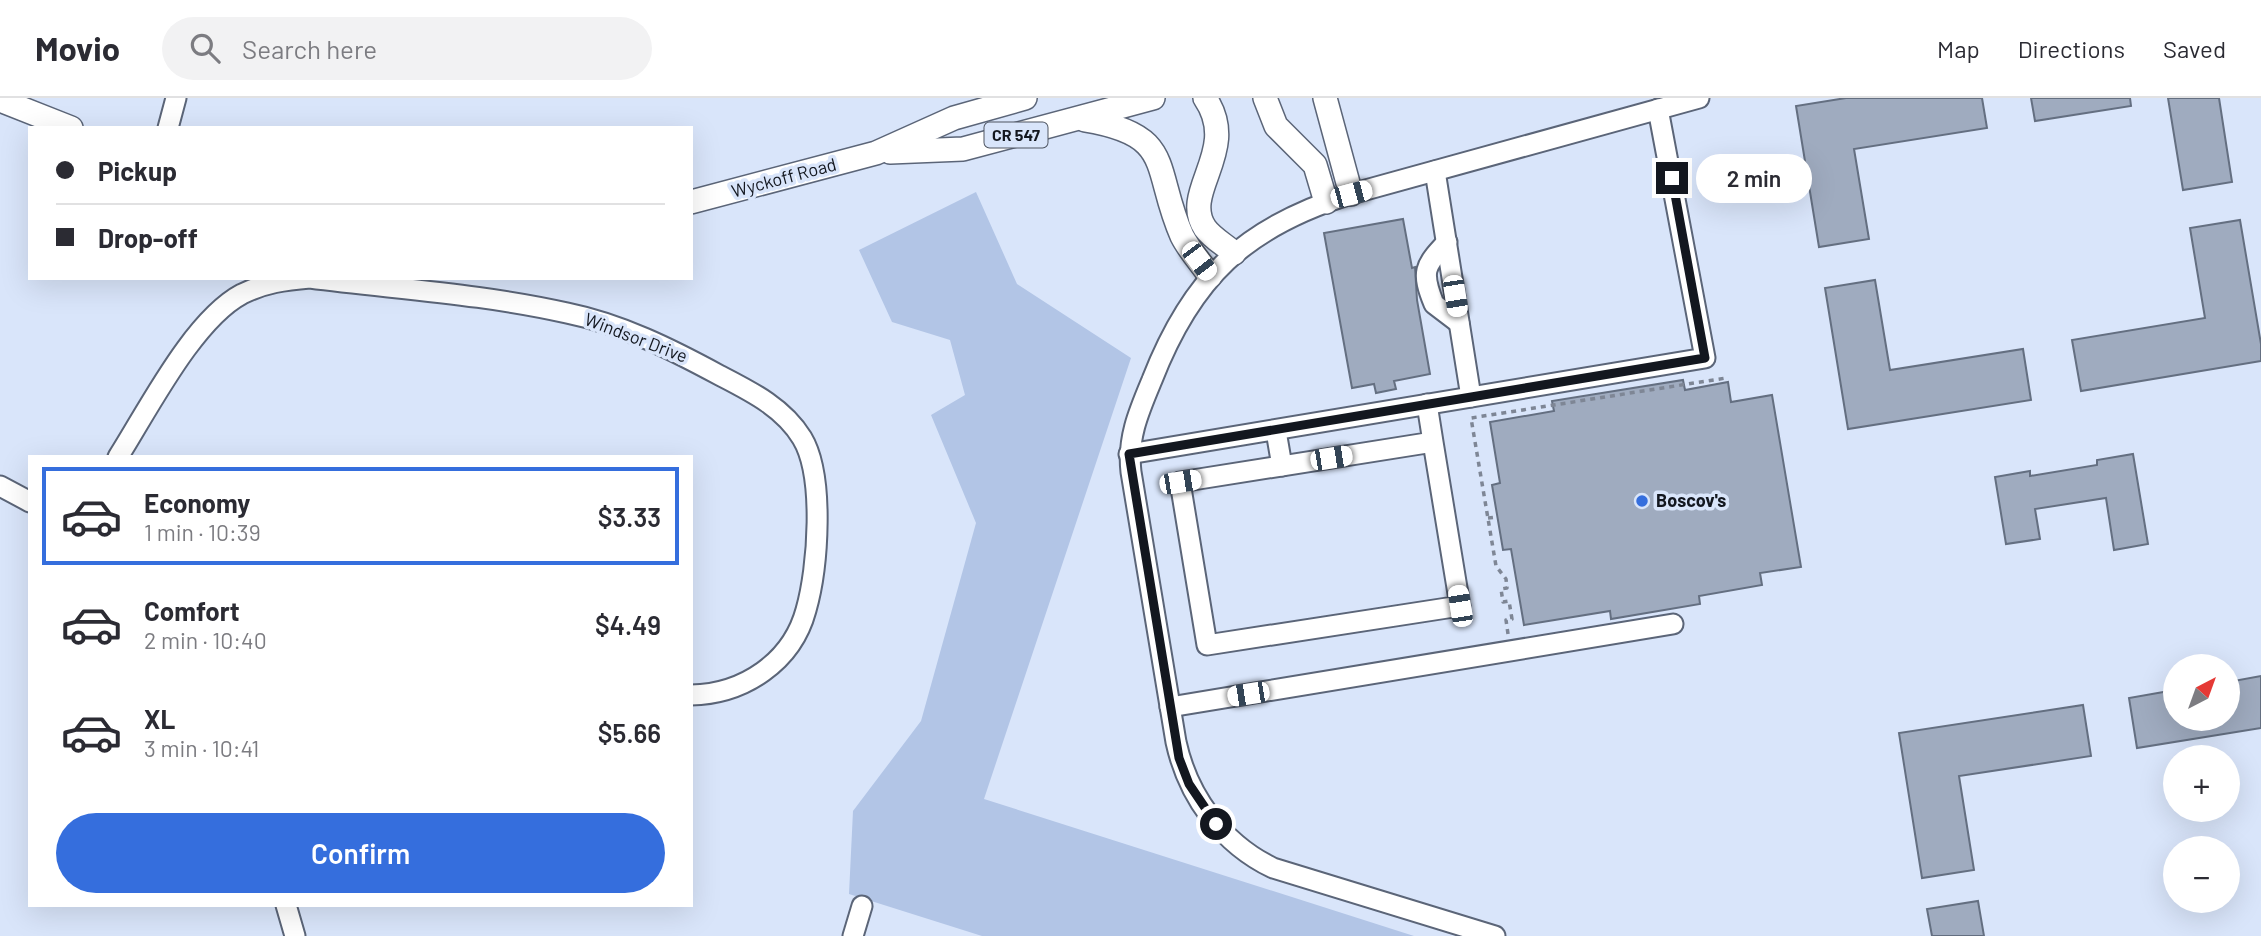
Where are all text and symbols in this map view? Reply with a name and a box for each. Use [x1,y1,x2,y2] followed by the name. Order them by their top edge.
[162,17,652,80] search box
[35,28,120,68] text: Movio
[186,29,224,67] icon: search
[242,33,377,64] text: Search here
[1937,34,1980,63] text: Map
[2018,34,2125,63] text: Directions
[2163,34,2226,63] text: Saved
[984,122,1048,148] road number: CR 547
[729,152,839,202] street label: Wyckoff Road
[1696,154,1812,202] callout: 2 min
[98,155,177,186] text: Pickup
[1656,162,1688,194] route end
[1727,164,1781,192] text: 2 min
[1328,178,1375,210] car
[98,222,198,253] text: Drop-off
[1178,238,1221,284] car
[1442,274,1469,318] car
[582,307,691,367] street label: Windsor Drive
[1309,444,1354,472] car
[1158,468,1203,496] car
[60,485,123,548] icon: car
[144,487,250,518] text: Economy
[1656,489,1726,511] place label: Boscov's
[1634,493,1650,509] marker: Boscov's
[598,501,661,532] text: $3.33
[144,518,261,546] text: 1 min · 10:39
[1447,584,1474,628] car
[60,593,123,656] icon: car
[144,595,240,626] text: Comfort
[595,609,661,640] text: $4.49
[144,626,267,654] text: 2 min · 10:40
[2163,654,2240,732] north arrow
[2163,654,2240,913] map controls
[1226,680,1271,708] car
[60,701,123,764] icon: car
[144,703,175,734] text: XL
[598,717,661,748] text: $5.66
[144,734,259,762] text: 3 min · 10:41
[2163,745,2240,822] button: +
[1200,808,1232,840] route start
[56,813,665,893] button: Confirm
[2163,836,2240,913] button: −

